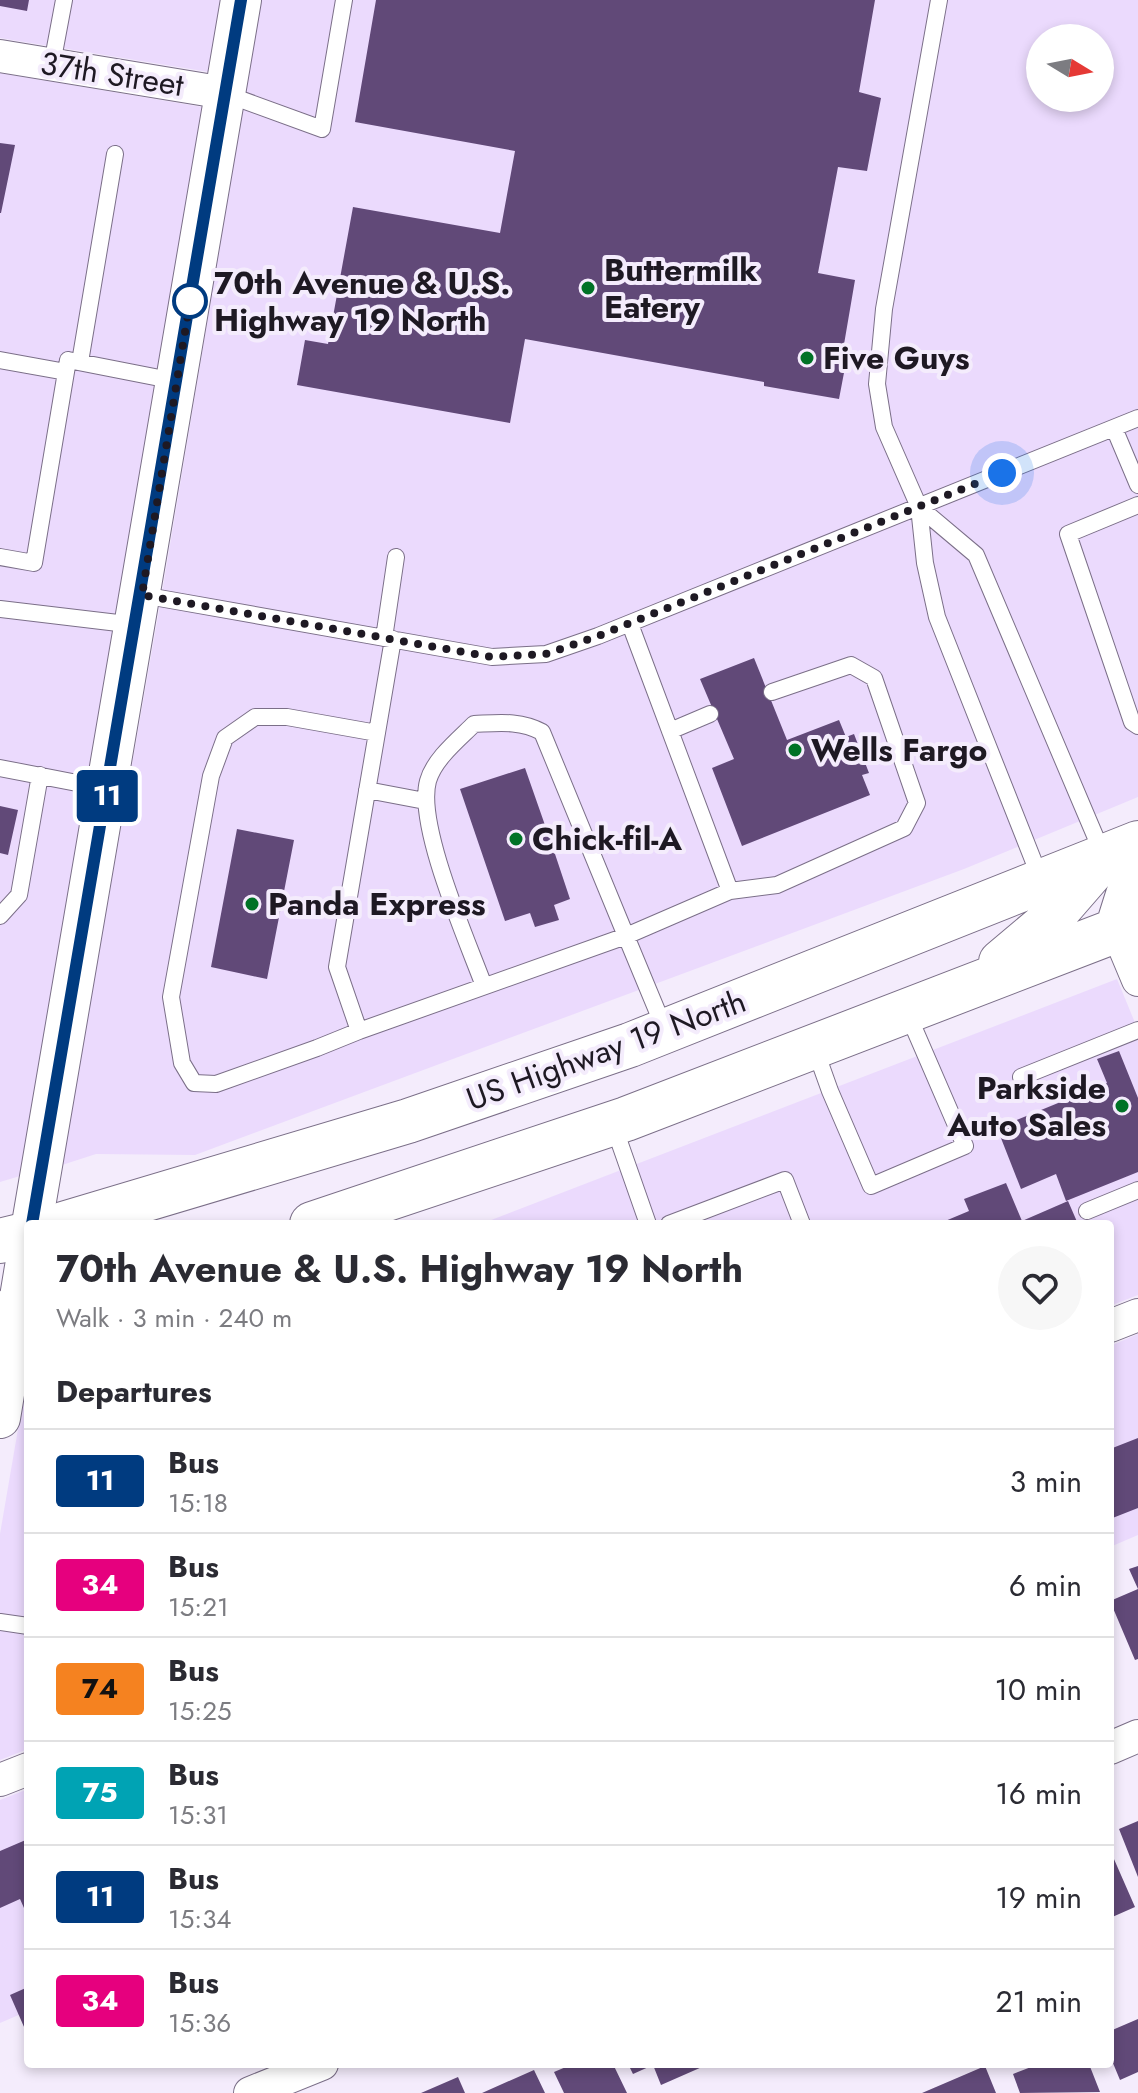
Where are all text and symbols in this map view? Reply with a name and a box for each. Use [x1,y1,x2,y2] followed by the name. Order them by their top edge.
[1026,24,1114,112] north arrow
[1026,24,1114,112] map controls
[37,40,187,108] street label: 37th Street
[604,247,758,330] place label: Buttermilk Eatery
[214,260,511,343] place label: 70th Avenue & U.S. Highway 19 North
[579,279,597,297] marker: Buttermilk Eatery
[173,284,207,318] marker: 70th Avenue & U.S. Highway 19 North
[823,335,970,381] place label: Five Guys
[798,349,816,367] marker: Five Guys
[982,453,1022,493] your location
[811,727,987,773] place label: Wells Fargo
[786,741,804,759] marker: Wells Fargo
[71,770,143,822] line badge: 11
[93,775,121,816] text: 11
[532,816,682,862] place label: Chick-fil-A
[507,830,525,848] marker: Chick-fil-A
[268,881,485,927] place label: Panda Express
[243,895,261,913] marker: Panda Express
[460,978,752,1122] street label: US Highway 19 North
[946,1065,1106,1148] place label: Parkside Auto Sales
[1113,1097,1131,1115] marker: Parkside Auto Sales
[56,1241,743,1296] text: 70th Avenue & U.S. Highway 19 North
[998,1246,1082,1330] button: heart
[56,1299,292,1337] text: Walk · 3 min · 240 m
[56,1370,212,1413] text: Departures
[168,1441,219,1484] text: Bus
[86,1460,114,1501] text: 11
[1010,1460,1082,1503] text: 3 min
[168,1484,228,1522] text: 15:18
[168,1545,219,1588] text: Bus
[82,1564,118,1605] text: 34
[1009,1564,1082,1607] text: 6 min
[168,1588,229,1626] text: 15:21
[168,1649,219,1692] text: Bus
[82,1668,118,1709] text: 74
[995,1668,1082,1711] text: 10 min
[168,1692,232,1730] text: 15:25
[168,1753,219,1796] text: Bus
[83,1772,117,1813] text: 75
[995,1772,1082,1815] text: 16 min
[168,1796,228,1834] text: 15:31
[168,1857,219,1900] text: Bus
[86,1876,114,1917] text: 11
[995,1876,1082,1919] text: 19 min
[168,1900,232,1938] text: 15:34
[168,1961,219,2004] text: Bus
[82,1980,118,2021] text: 34
[995,1980,1082,2023] text: 21 min
[168,2004,231,2042] text: 15:36

